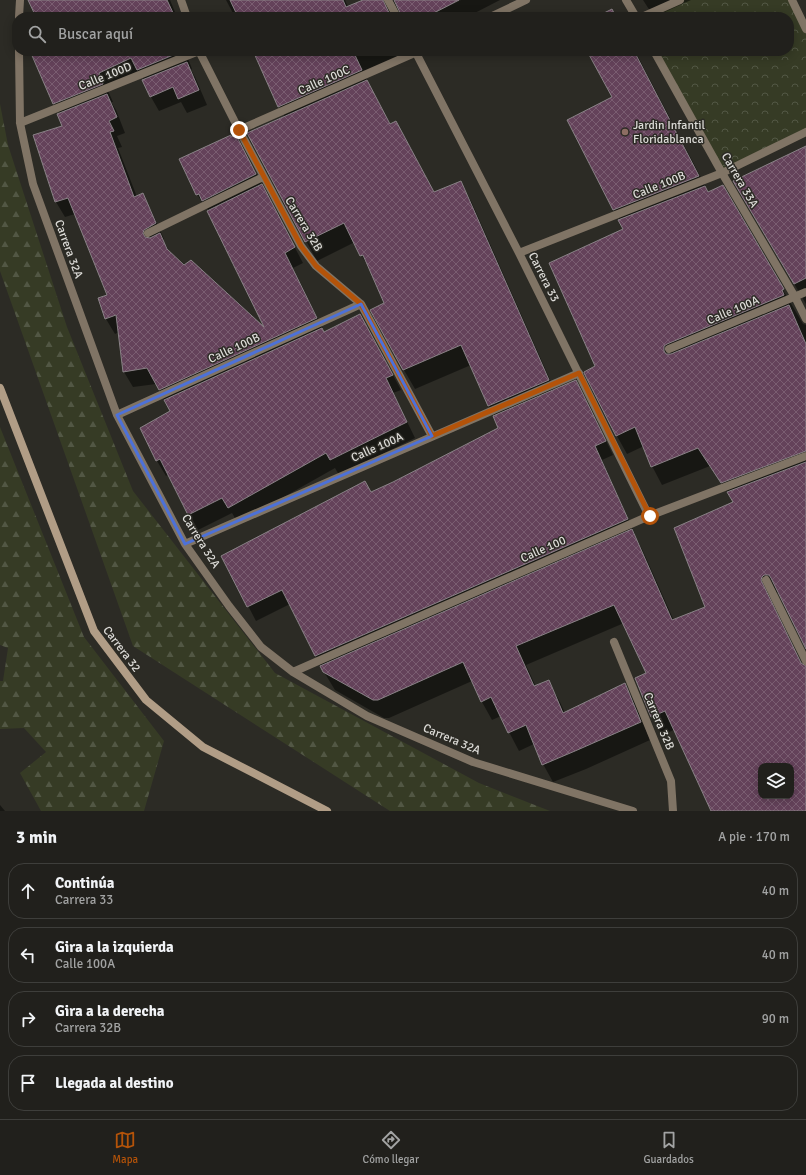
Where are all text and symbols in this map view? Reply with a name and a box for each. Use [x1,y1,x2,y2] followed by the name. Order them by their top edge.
[12,12,794,56] search box
[26,23,48,45] icon: search
[58,25,133,43] text: Buscar aquí
[76,59,134,94] street label: Calle 100D
[296,62,353,99] street label: Calle 100C
[633,118,705,147] place label: Jardin Infantil Floridablanca
[230,121,248,139] route end
[620,127,630,137] marker: Jardin Infantil Floridablanca
[718,150,762,211] street label: Carrera 33A
[631,168,688,203] street label: Calle 100B
[281,194,326,254] street label: Carrera 32B
[51,218,86,281] street label: Carrera 32A
[525,250,562,305] street label: Carrera 33
[705,292,762,328] street label: Calle 100A
[206,330,262,367] street label: Calle 100B
[349,429,406,466] street label: Calle 100A
[641,507,659,525] route start
[178,511,224,572] street label: Carrera 32A
[518,533,568,566] street label: Calle 100
[99,623,144,675] street label: Carrera 32
[640,690,677,752] street label: Carrera 32B
[421,721,484,759] street label: Carrera 32A
[758,763,794,799] map controls
[758,763,794,799] button: layers
[16,827,57,848] text: 3 min
[718,829,790,845] text: A pie · 170 m
[55,874,114,892] text: Continúa
[17,880,39,902] icon: ahead
[762,883,789,899] text: 40 m
[55,892,113,908] text: Carrera 33
[55,938,174,956] text: Gira a la izquierda
[17,944,39,966] icon: left
[762,947,789,963] text: 40 m
[55,956,115,972] text: Calle 100A
[55,1002,165,1020] text: Gira a la derecha
[17,1008,39,1030] icon: right
[762,1011,789,1027] text: 90 m
[55,1020,121,1036] text: Carrera 32B
[17,1072,39,1094] icon: arrive
[55,1074,174,1092] text: Llegada al destino
[112,1129,138,1166] tab: Mapa
[363,1129,419,1166] tab: Cómo llegar
[643,1129,694,1166] tab: Guardados

